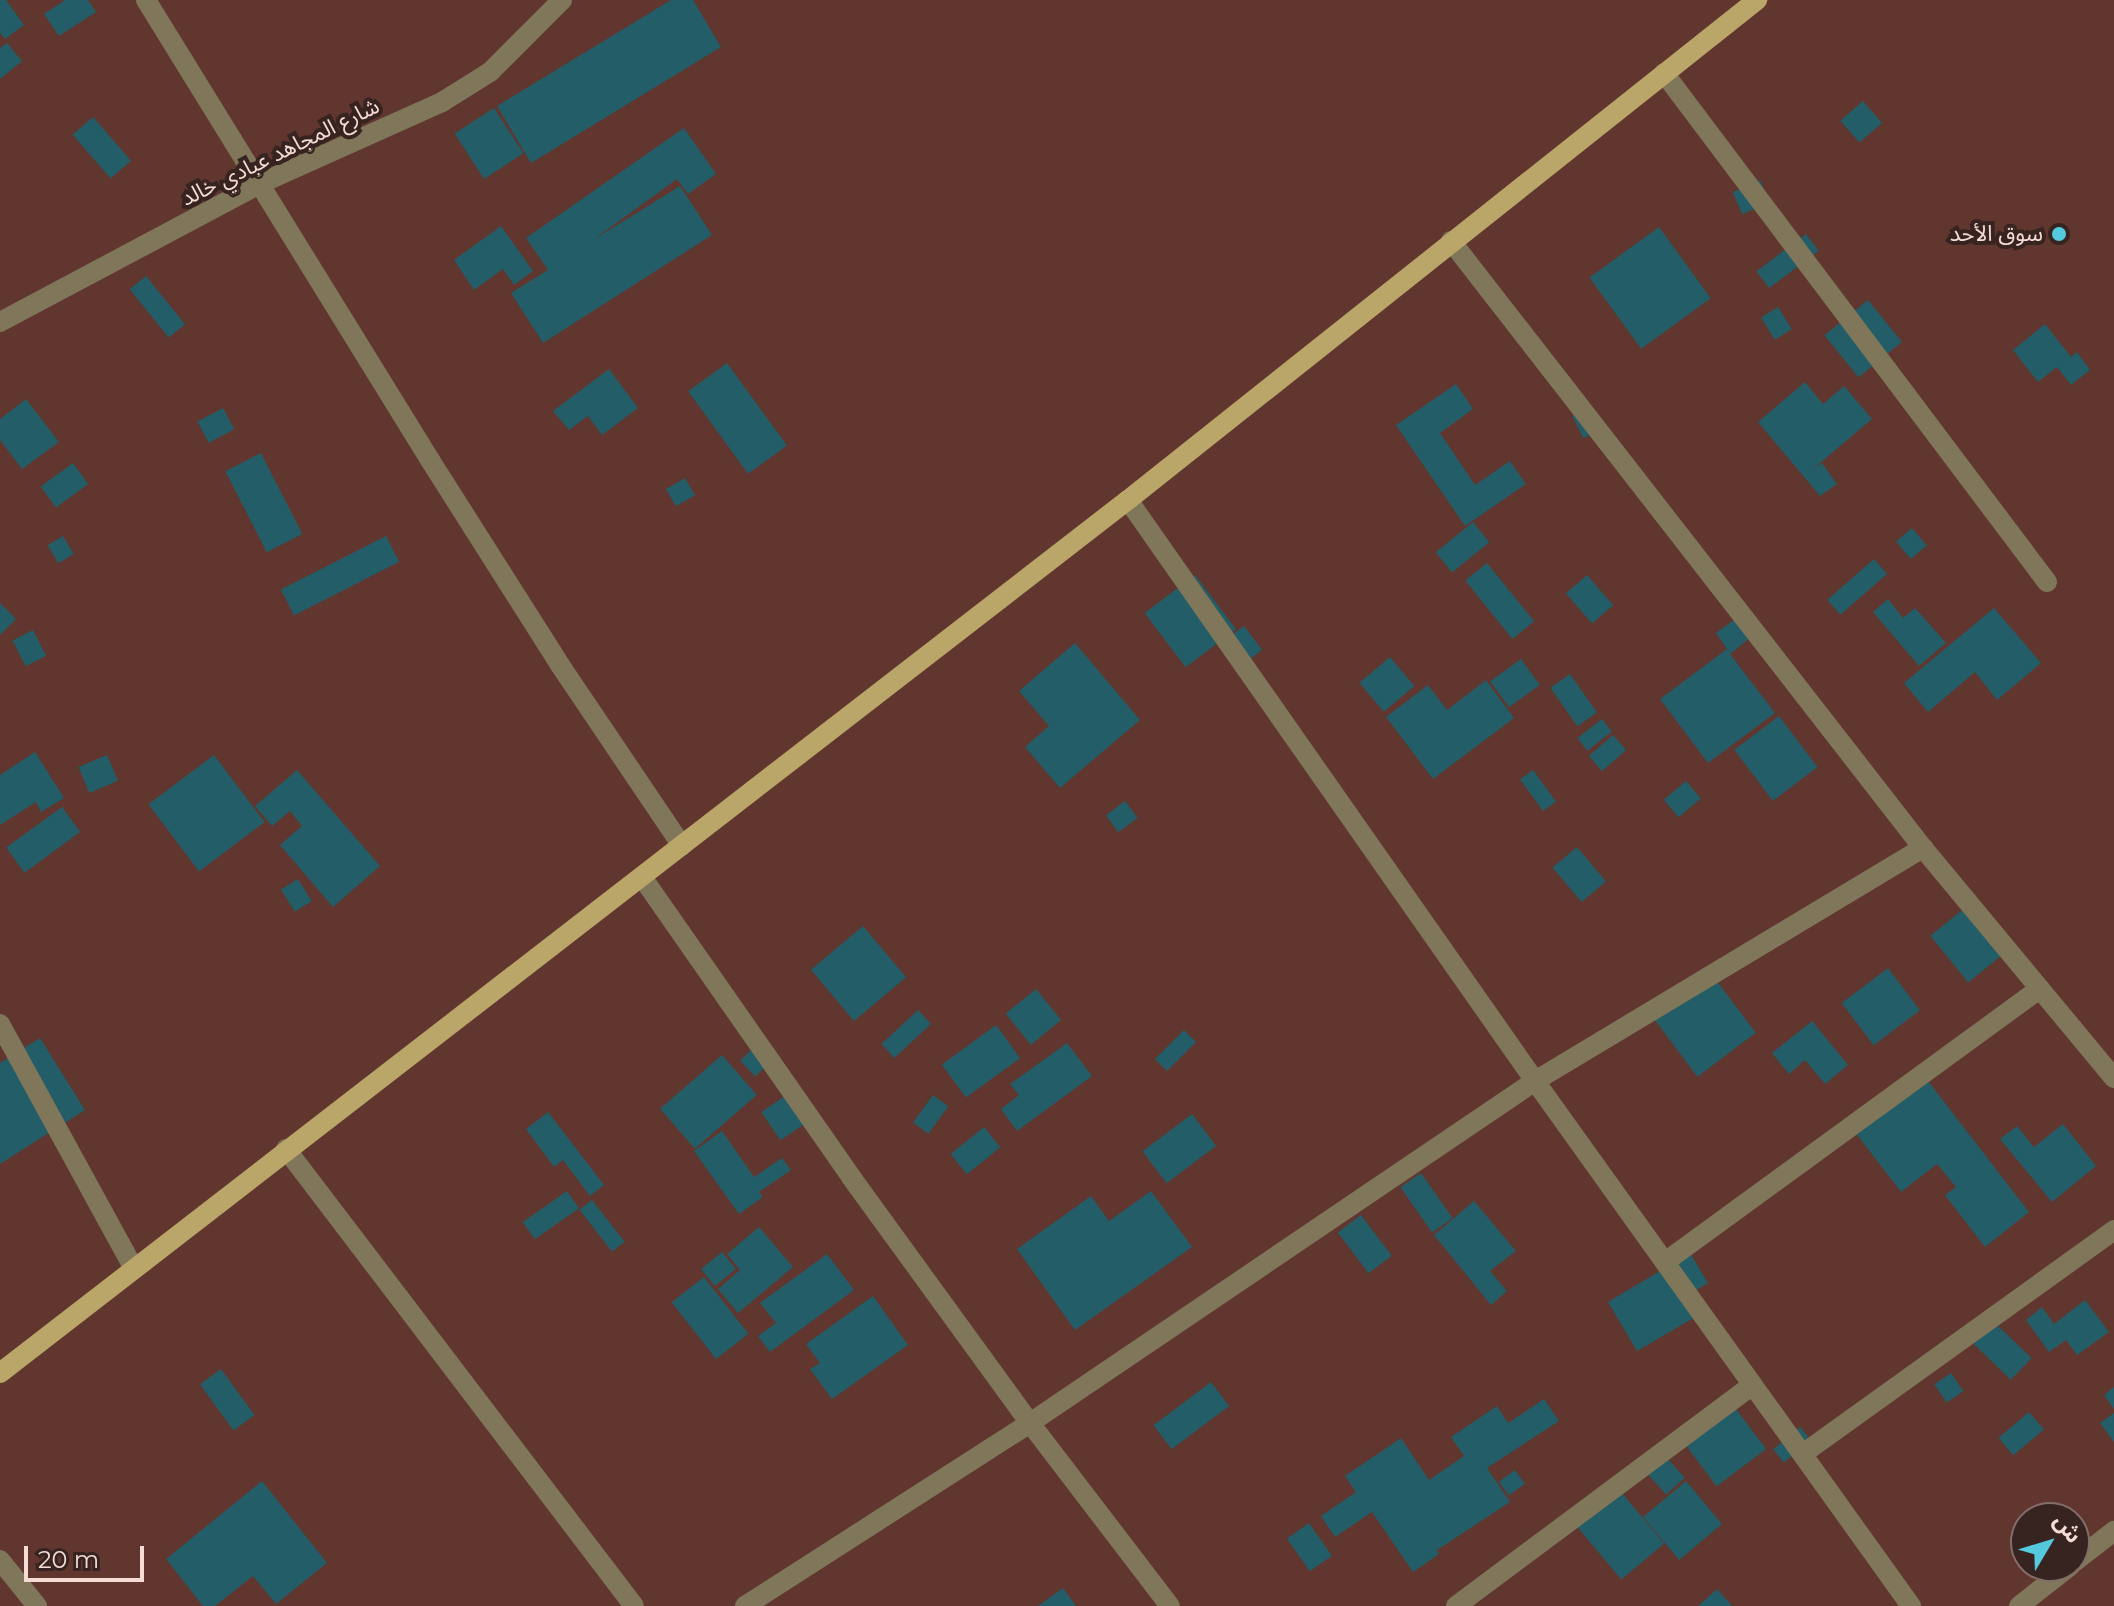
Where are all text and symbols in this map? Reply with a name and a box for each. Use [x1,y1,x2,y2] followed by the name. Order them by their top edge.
[176,92,384,212] street label: شارع المجاهد عبادي خالد
[1950,221,2043,247] place label: سوق الأحد
[2050,225,2068,243] marker: سوق الأحد
[2010,1502,2090,1582] north arrow
[2048,1508,2088,1548] text: ش
[28,1530,148,1580] scale bar
[38,1545,99,1574] text: 20 m

